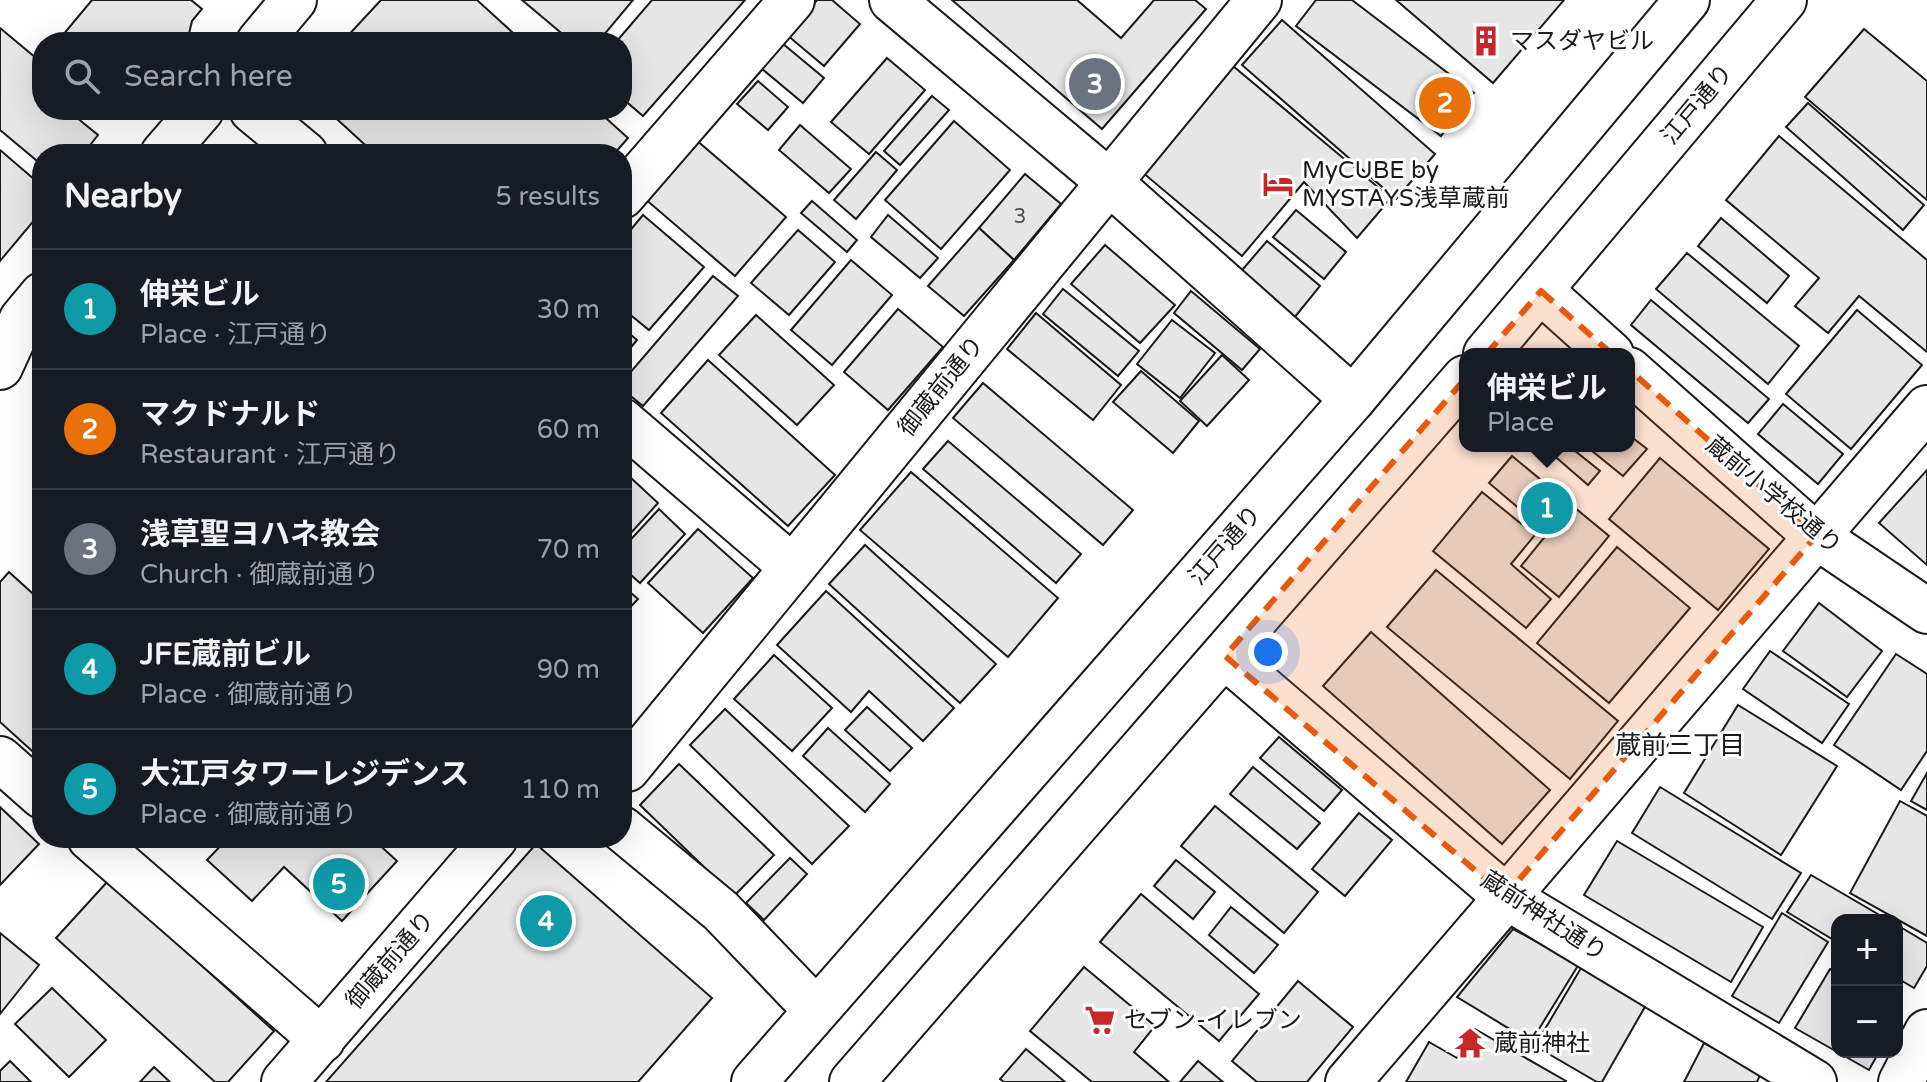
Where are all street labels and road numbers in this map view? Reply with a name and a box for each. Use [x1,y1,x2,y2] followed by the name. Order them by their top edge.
[1655,58,1739,150] street label: 江戸通り
[892,331,990,442] street label: 御蔵前通り
[1700,430,1847,560] street label: 蔵前小学校通り
[1183,500,1268,591] street label: 江戸通り
[1475,865,1612,968] street label: 蔵前神社通り
[340,906,441,1015] street label: 御蔵前通り

